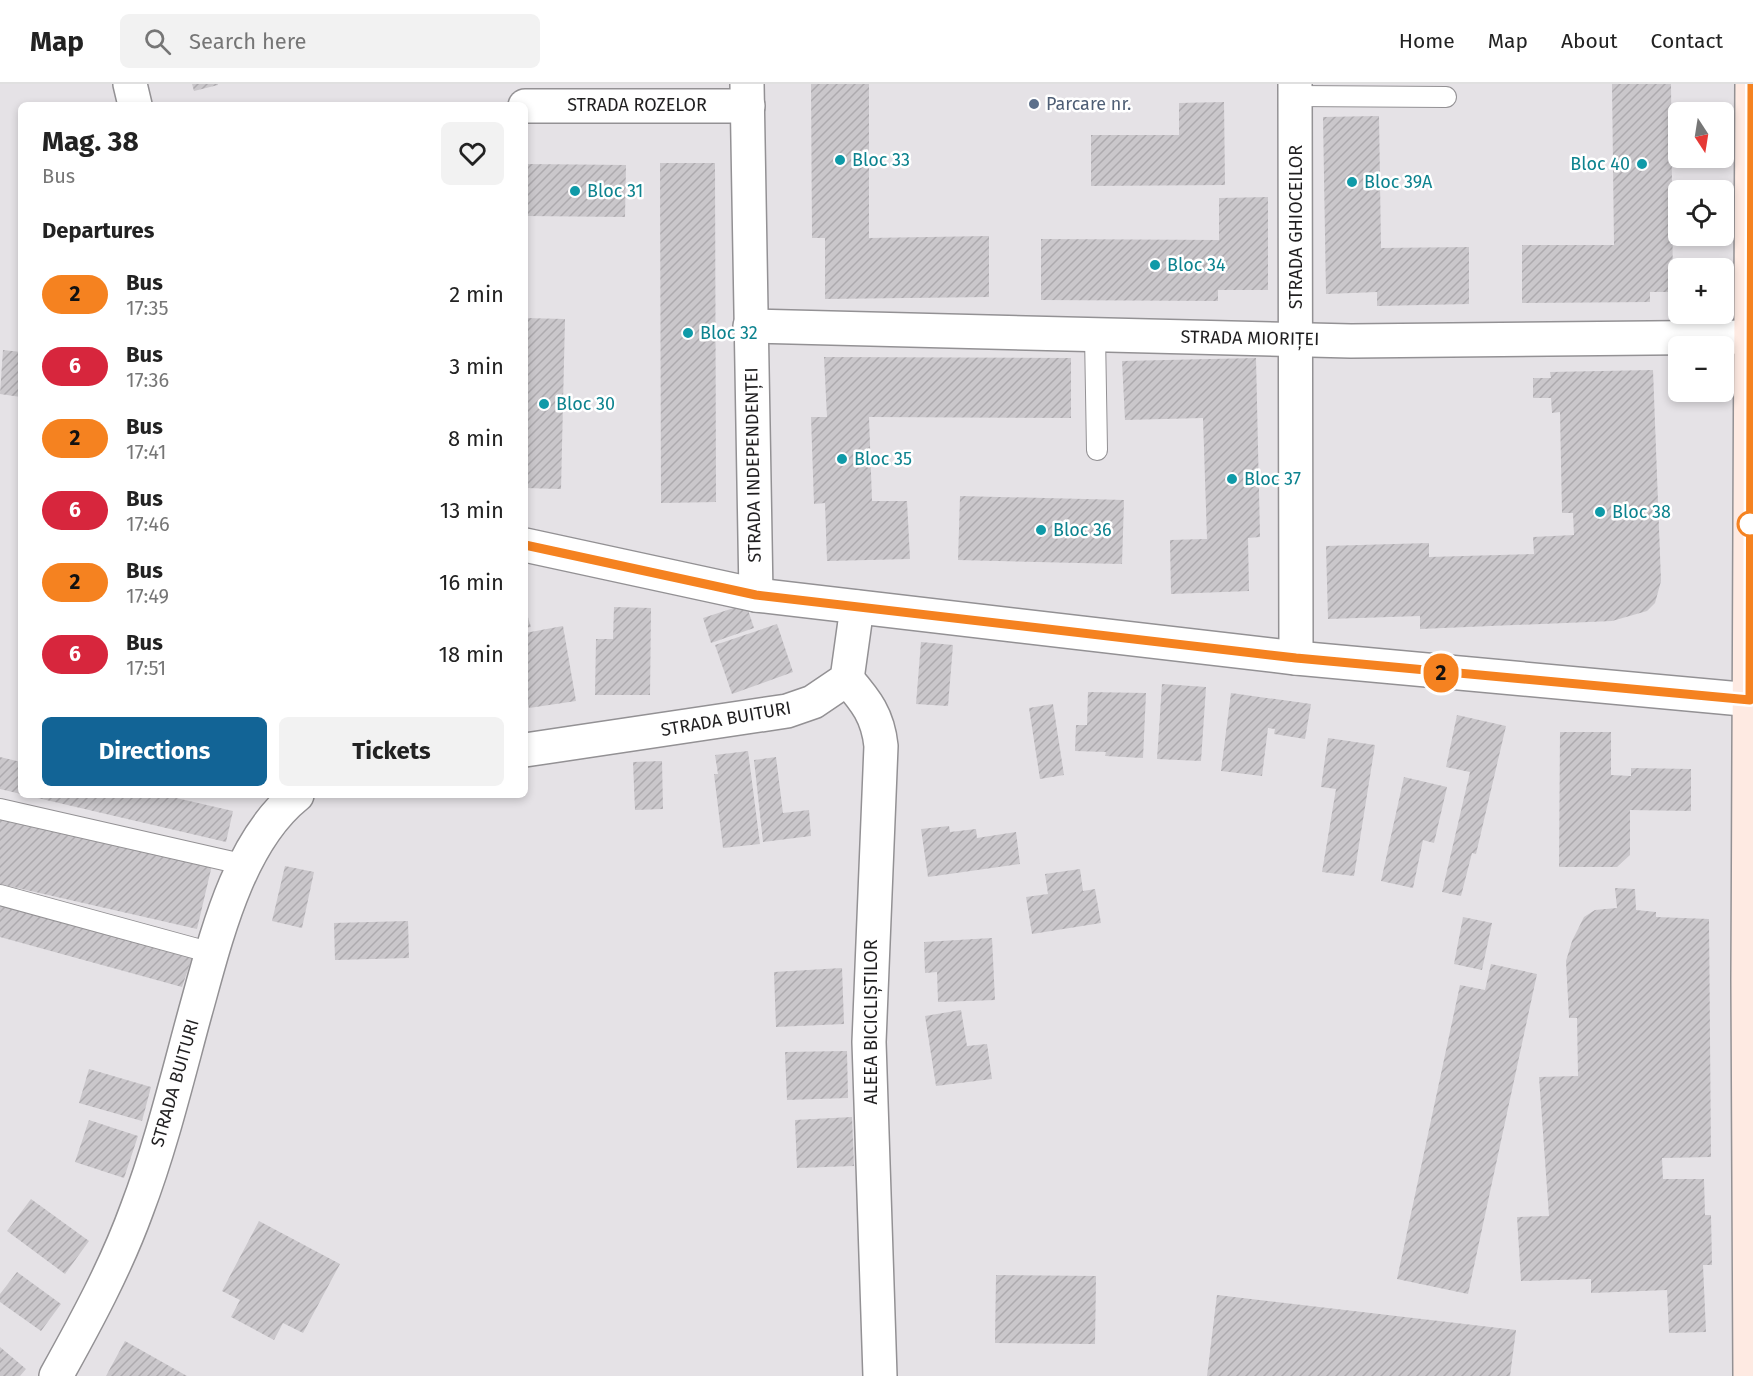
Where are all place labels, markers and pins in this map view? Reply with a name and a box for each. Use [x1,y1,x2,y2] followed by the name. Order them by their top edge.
[1046,93,1131,115] place label: Parcare nr.
[1027,97,1041,111] marker: Parcare nr.
[852,149,910,171] place label: Bloc 33
[833,153,847,167] marker: Bloc 33
[1570,153,1630,175] place label: Bloc 40
[1635,157,1649,171] marker: Bloc 40
[1364,171,1433,193] place label: Bloc 39A
[1345,175,1359,189] marker: Bloc 39A
[587,180,643,202] place label: Bloc 31
[568,184,582,198] marker: Bloc 31
[1167,254,1226,276] place label: Bloc 34
[1148,258,1162,272] marker: Bloc 34
[700,322,758,344] place label: Bloc 32
[681,326,695,340] marker: Bloc 32
[556,393,615,415] place label: Bloc 30
[537,397,551,411] marker: Bloc 30
[854,448,912,470] place label: Bloc 35
[835,452,849,466] marker: Bloc 35
[1244,468,1301,490] place label: Bloc 37
[1225,472,1239,486] marker: Bloc 37
[1612,501,1671,523] place label: Bloc 38
[1593,505,1607,519] marker: Bloc 38
[1737,511,1753,537] unlabelled marker
[1053,519,1112,541] place label: Bloc 36
[1034,523,1048,537] marker: Bloc 36

